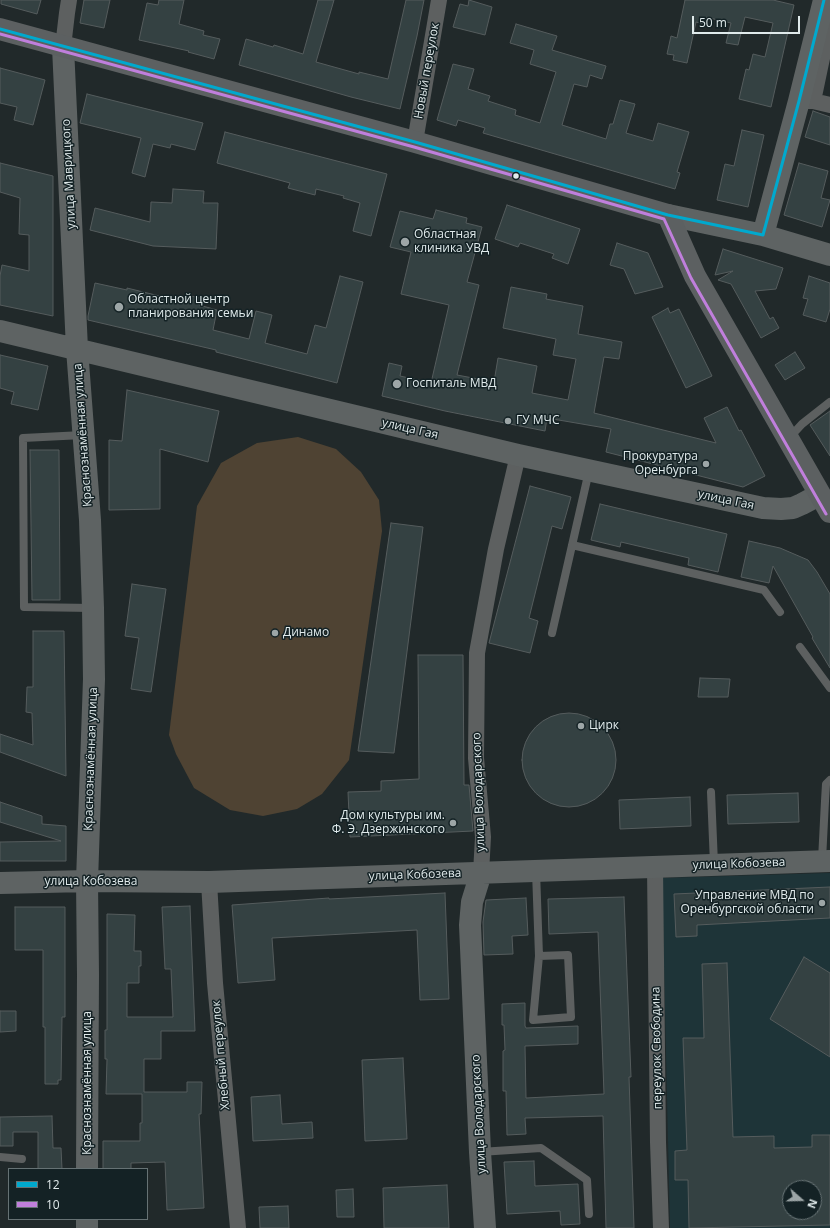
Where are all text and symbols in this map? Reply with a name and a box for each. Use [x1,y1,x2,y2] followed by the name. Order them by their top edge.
[694,8,802,34] scale bar
[699,14,727,31] text: 50 m
[411,22,443,120] street label: Новый переулок
[59,118,79,230] street label: улица Маврицкого
[511,171,521,181] unlabelled marker
[414,228,489,256] place label: Областная клиника УВД
[399,236,411,248] marker: Областная клиника УВД
[128,293,253,321] place label: Областной центр планирования семьи
[113,301,125,313] marker: Областной центр планирования семьи
[71,363,95,507] street label: Краснознамённая улица
[406,377,496,391] place label: Госпиталь МВД
[391,378,403,390] marker: Госпиталь МВД
[516,414,559,428] place label: ГУ МЧС
[380,416,440,442] street label: улица Гая
[503,416,513,426] marker: ГУ МЧС
[623,450,698,478] place label: Прокуратура Оренбурга
[701,459,711,469] marker: Прокуратура Оренбурга
[696,487,756,513] street label: улица Гая
[283,626,329,640] place label: Динамо
[270,628,280,638] marker: Динамо
[81,687,101,831] street label: Краснознамённая улица
[589,719,619,733] place label: Цирк
[576,721,586,731] marker: Цирк
[470,732,488,852] street label: улица Володарского
[332,809,445,837] place label: Дом культуры им. Ф. Э. Дзержинского
[448,818,458,828] marker: Дом культуры им. Ф. Э. Дзержинского
[692,855,786,873] street label: улица Кобозева
[368,866,462,884] street label: улица Кобозева
[45,875,137,889] street label: улица Кобозева
[680,889,814,917] place label: Управление МВД по Оренбургской области
[817,898,827,908] marker: Управление МВД по Оренбургской области
[649,987,665,1109] street label: переулок Свободина
[209,1000,233,1110] street label: Хлебный переулок
[81,1011,95,1155] street label: Краснознамённая улица
[469,1054,489,1174] street label: улица Володарского
[8,1168,148,1220] legend
[46,1176,60,1193] text: 12
[782,1180,822,1220] north arrow
[46,1196,60,1213] text: 10
[804,1197,821,1211] text: N

